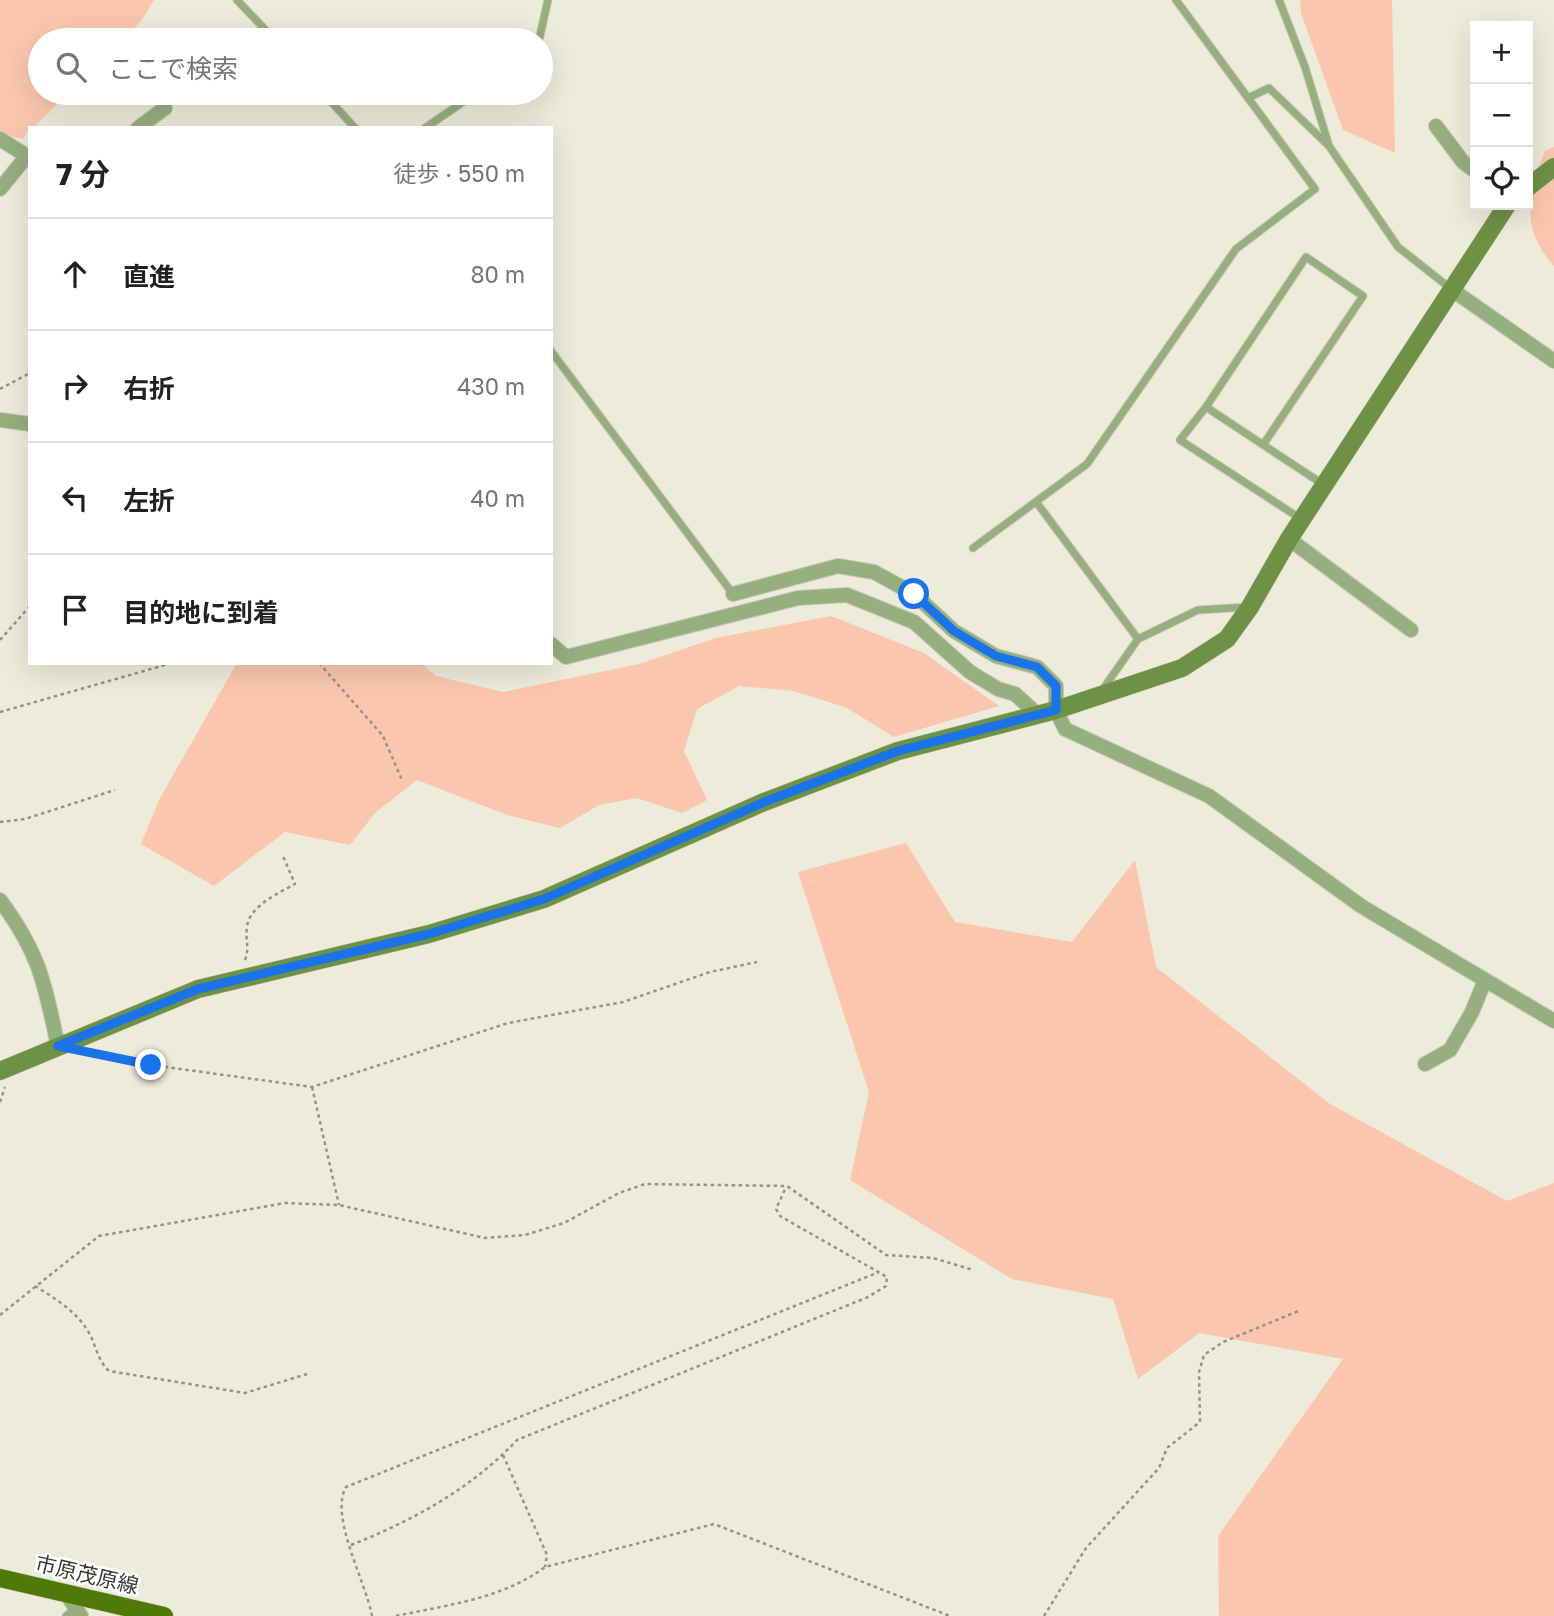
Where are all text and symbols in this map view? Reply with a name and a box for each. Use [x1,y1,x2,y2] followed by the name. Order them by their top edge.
[1470,21,1533,210] map controls
[1470,21,1533,84] button: +
[28,28,553,105] search box
[52,48,90,86] icon: search
[108,53,238,84] text: ここで検索
[1470,84,1533,147] button: −
[1470,147,1533,210] button: locate
[56,156,110,192] text: 7 分
[394,159,525,187] text: 徒歩 · 550 m
[56,255,94,293] icon: ahead
[471,260,525,288] text: 80 m
[123,261,175,292] text: 直進
[56,367,94,405] icon: right
[457,372,525,400] text: 430 m
[123,373,175,404] text: 右折
[56,479,94,517] icon: left
[471,484,525,512] text: 40 m
[123,485,175,516] text: 左折
[898,578,929,609] route start
[56,591,94,629] icon: arrive
[123,597,279,628] text: 目的地に到着
[135,1049,166,1080] route end
[33,1550,141,1598] street label: 市原茂原線

